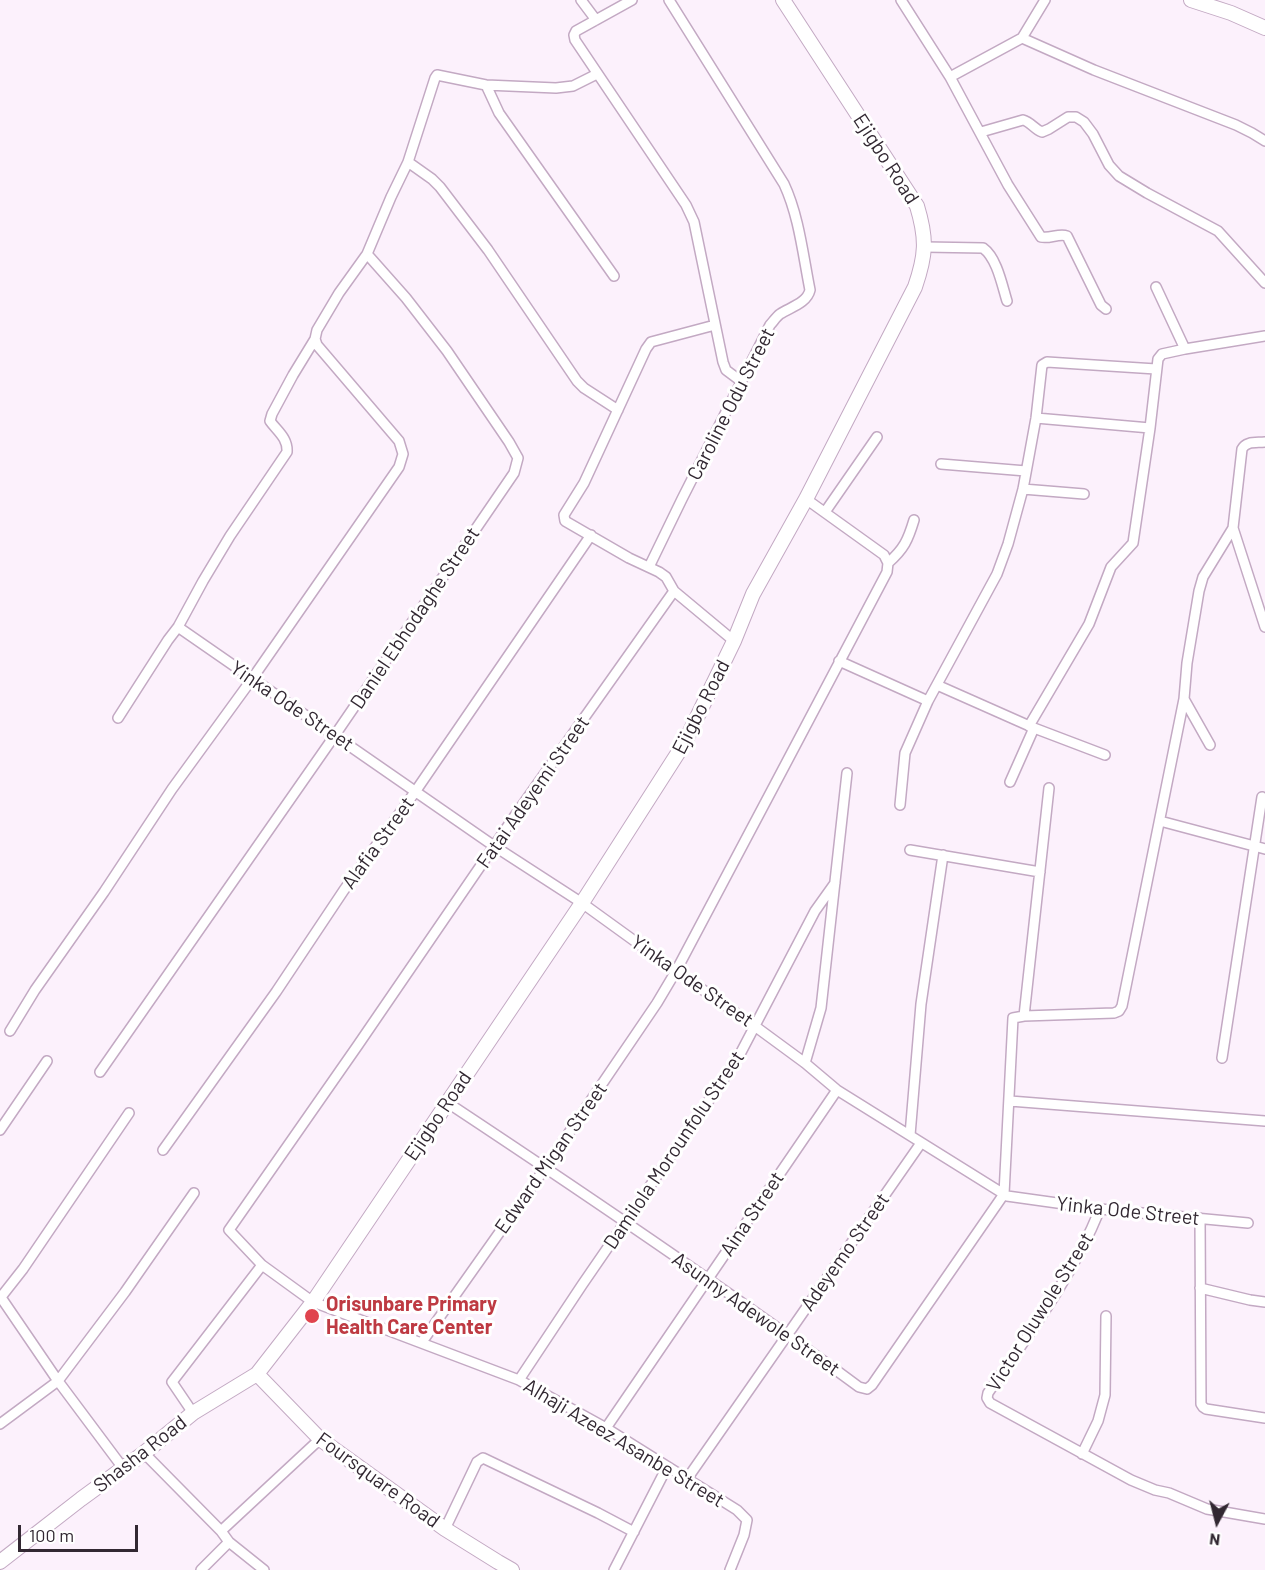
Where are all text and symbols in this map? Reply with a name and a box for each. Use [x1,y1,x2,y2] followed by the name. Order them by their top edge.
[848,109,924,209] street label: Ejigbo Road
[682,324,780,484] street label: Caroline Odu Street
[345,523,485,713] street label: Daniel Ebhodaghe Street
[226,656,358,756] street label: Yinka Ode Street
[667,656,735,758] street label: Ejigbo Road
[471,711,595,873] street label: Fatai Adeyemi Street
[337,792,419,894] street label: Alafia Street
[626,930,758,1032] street label: Yinka Ode Street
[599,1046,749,1254] street label: Damilola Morounfolu Street
[399,1067,477,1165] street label: Ejigbo Road
[490,1078,612,1238] street label: Edward Migan Street
[715,1167,789,1261] street label: Aina Street
[795,1188,895,1316] street label: Adeyemo Street
[1055,1192,1201,1230] street label: Yinka Ode Street
[981,1228,1099,1396] street label: Victor Oluwole Street
[668,1247,844,1381] street label: Asunny Adewole Street
[326,1292,497,1339] place label: Orisunbare Primary Health Care Center
[303,1307,321,1325] marker: Orisunbare Primary Health Care Center
[519,1374,729,1512] street label: Alhaji Azeez Asanbe Street
[89,1410,191,1498] street label: Shasha Road
[311,1427,445,1533] street label: Foursquare Road
[1187,1492,1247,1552] north arrow
[21,1513,141,1551] scale bar
[29,1524,74,1546] text: 100 m
[1208,1530,1221,1550] text: N

